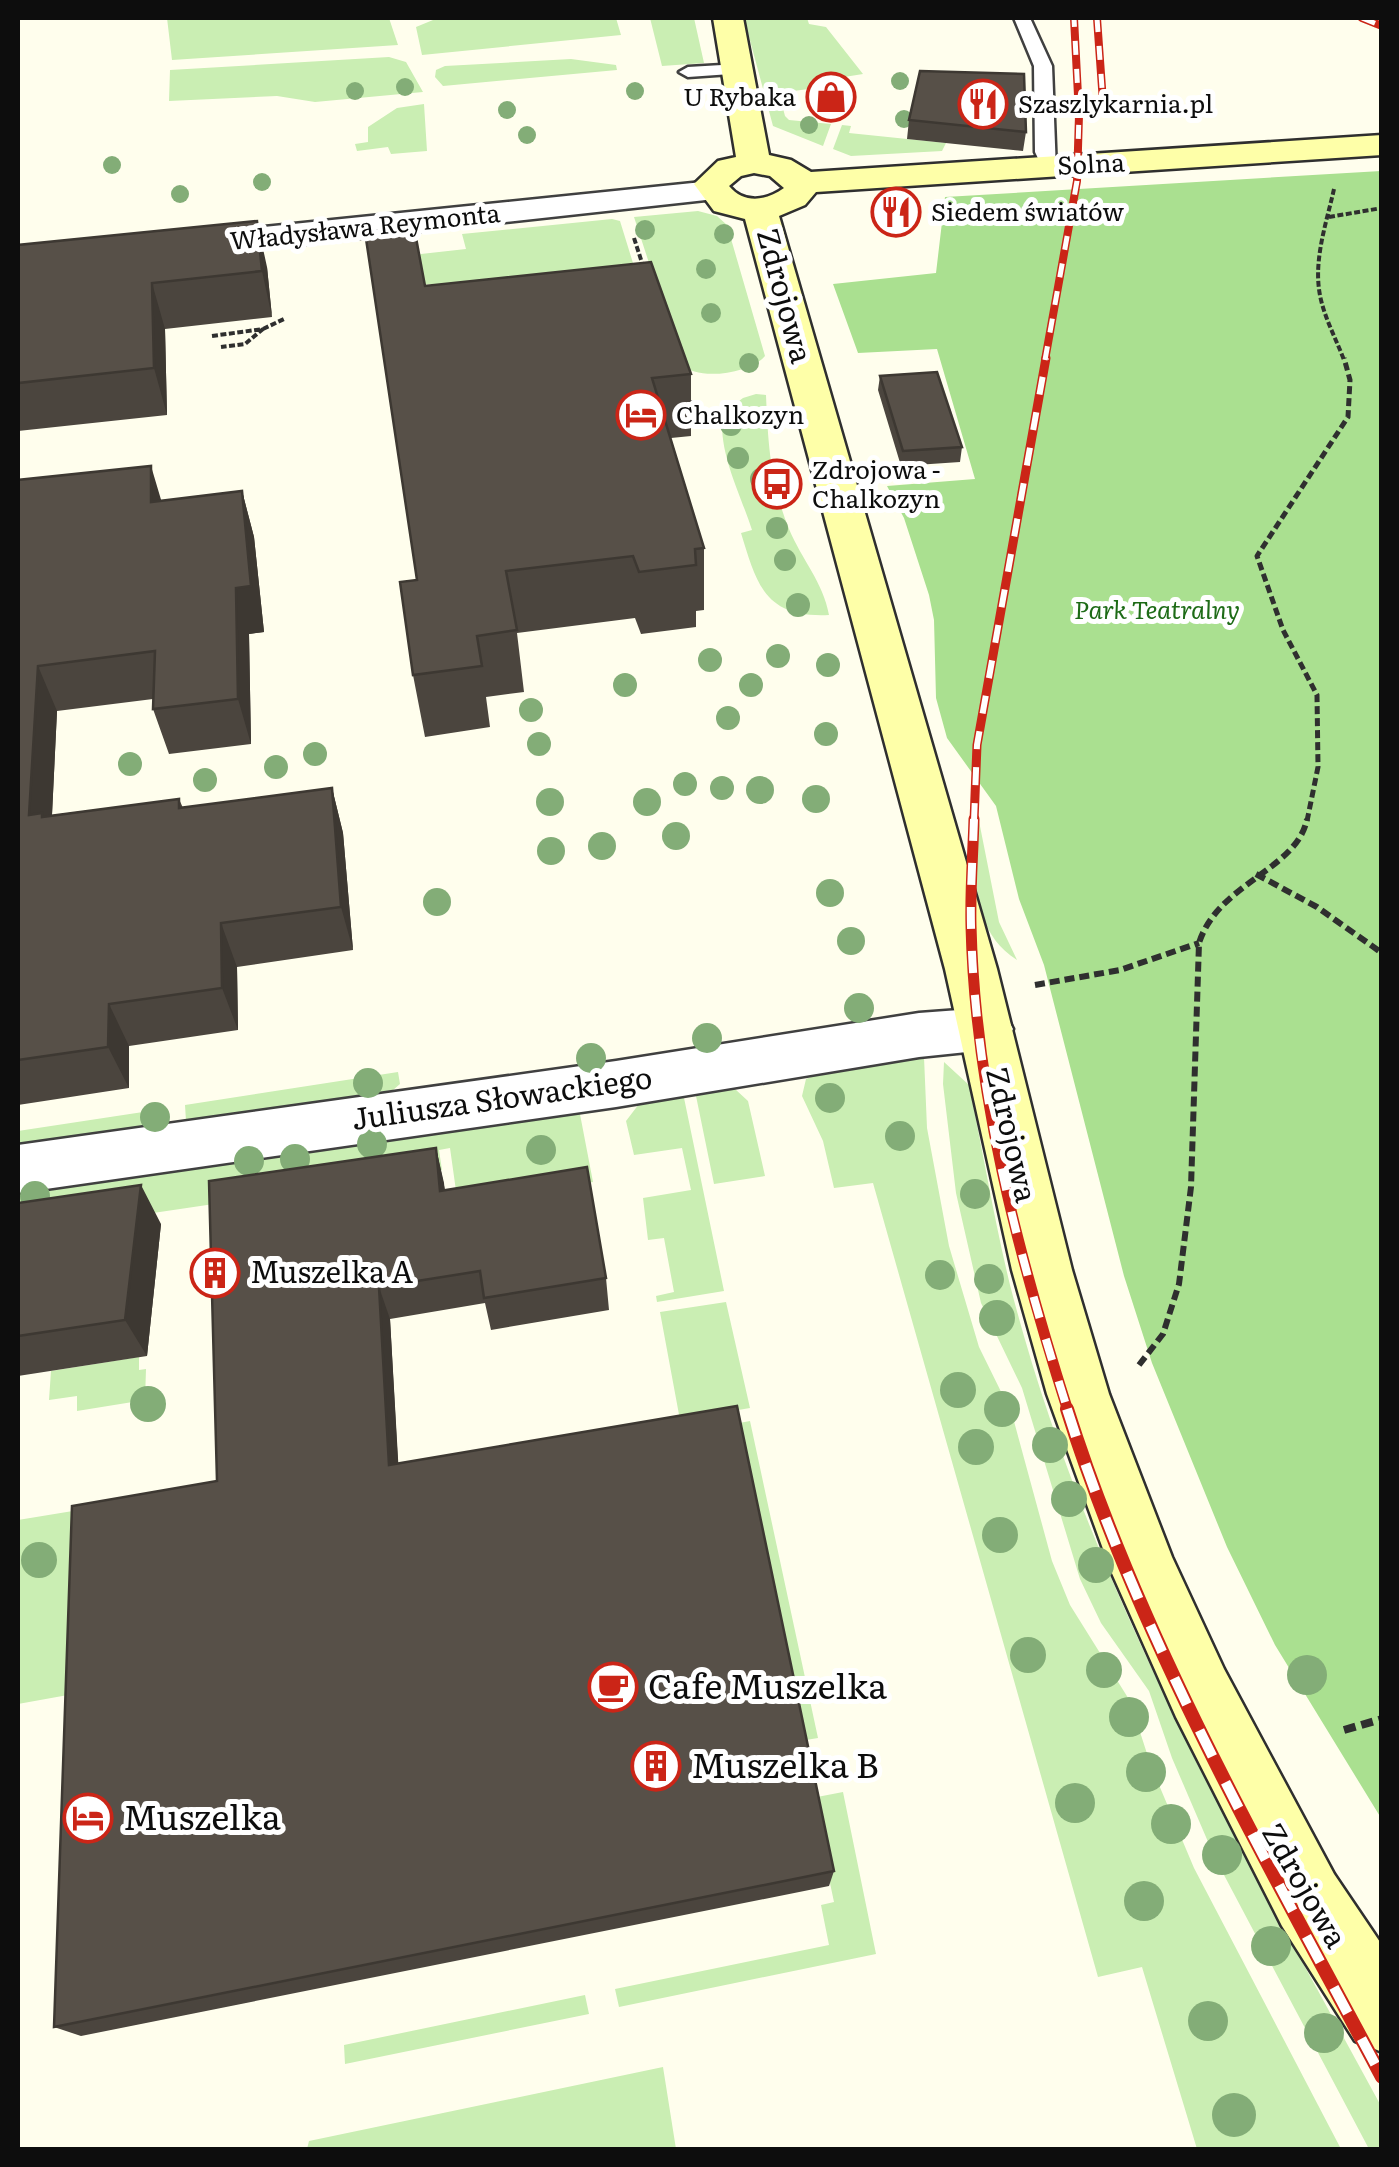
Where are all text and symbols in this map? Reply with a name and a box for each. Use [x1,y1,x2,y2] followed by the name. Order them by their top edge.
[805,71,857,123] shop icon: U Rybaka
[683,77,797,114] place label: U Rybaka
[957,78,1009,130] restaurant icon: Szaszlykarnia.pl
[1018,84,1213,121] place label: Szaszlykarnia.pl
[1056,142,1126,183] street label: Solna
[870,186,922,238] restaurant icon: Siedem światów
[931,192,1125,229] place label: Siedem światów
[228,193,502,258] street label: Władysława Reymonta
[748,223,826,368] street label: Zdrojowa
[615,389,667,441] hotel icon: Chalkozyn
[676,395,804,432] place label: Chalkozyn
[812,450,941,516] place label: Zdrojowa - Chalkozyn
[751,458,803,510] bus stop icon: Zdrojowa - Chalkozyn
[1074,590,1240,627] park label: Park Teatralny
[349,1053,655,1139] street label: Juliusza Słowackiego
[977,1062,1051,1207] street label: Zdrojowa
[189,1247,241,1299] building icon: Muszelka A
[250,1248,413,1292] place label: Muszelka A
[648,1658,887,1710] place label: Cafe Muszelka
[587,1661,639,1713] cafe icon: Cafe Muszelka
[691,1737,879,1789] place label: Muszelka B
[630,1740,682,1792] building icon: Muszelka B
[123,1789,281,1841] place label: Muszelka
[62,1792,114,1844] hotel icon: Muszelka
[1253,1814,1360,1956] street label: Zdrojowa

